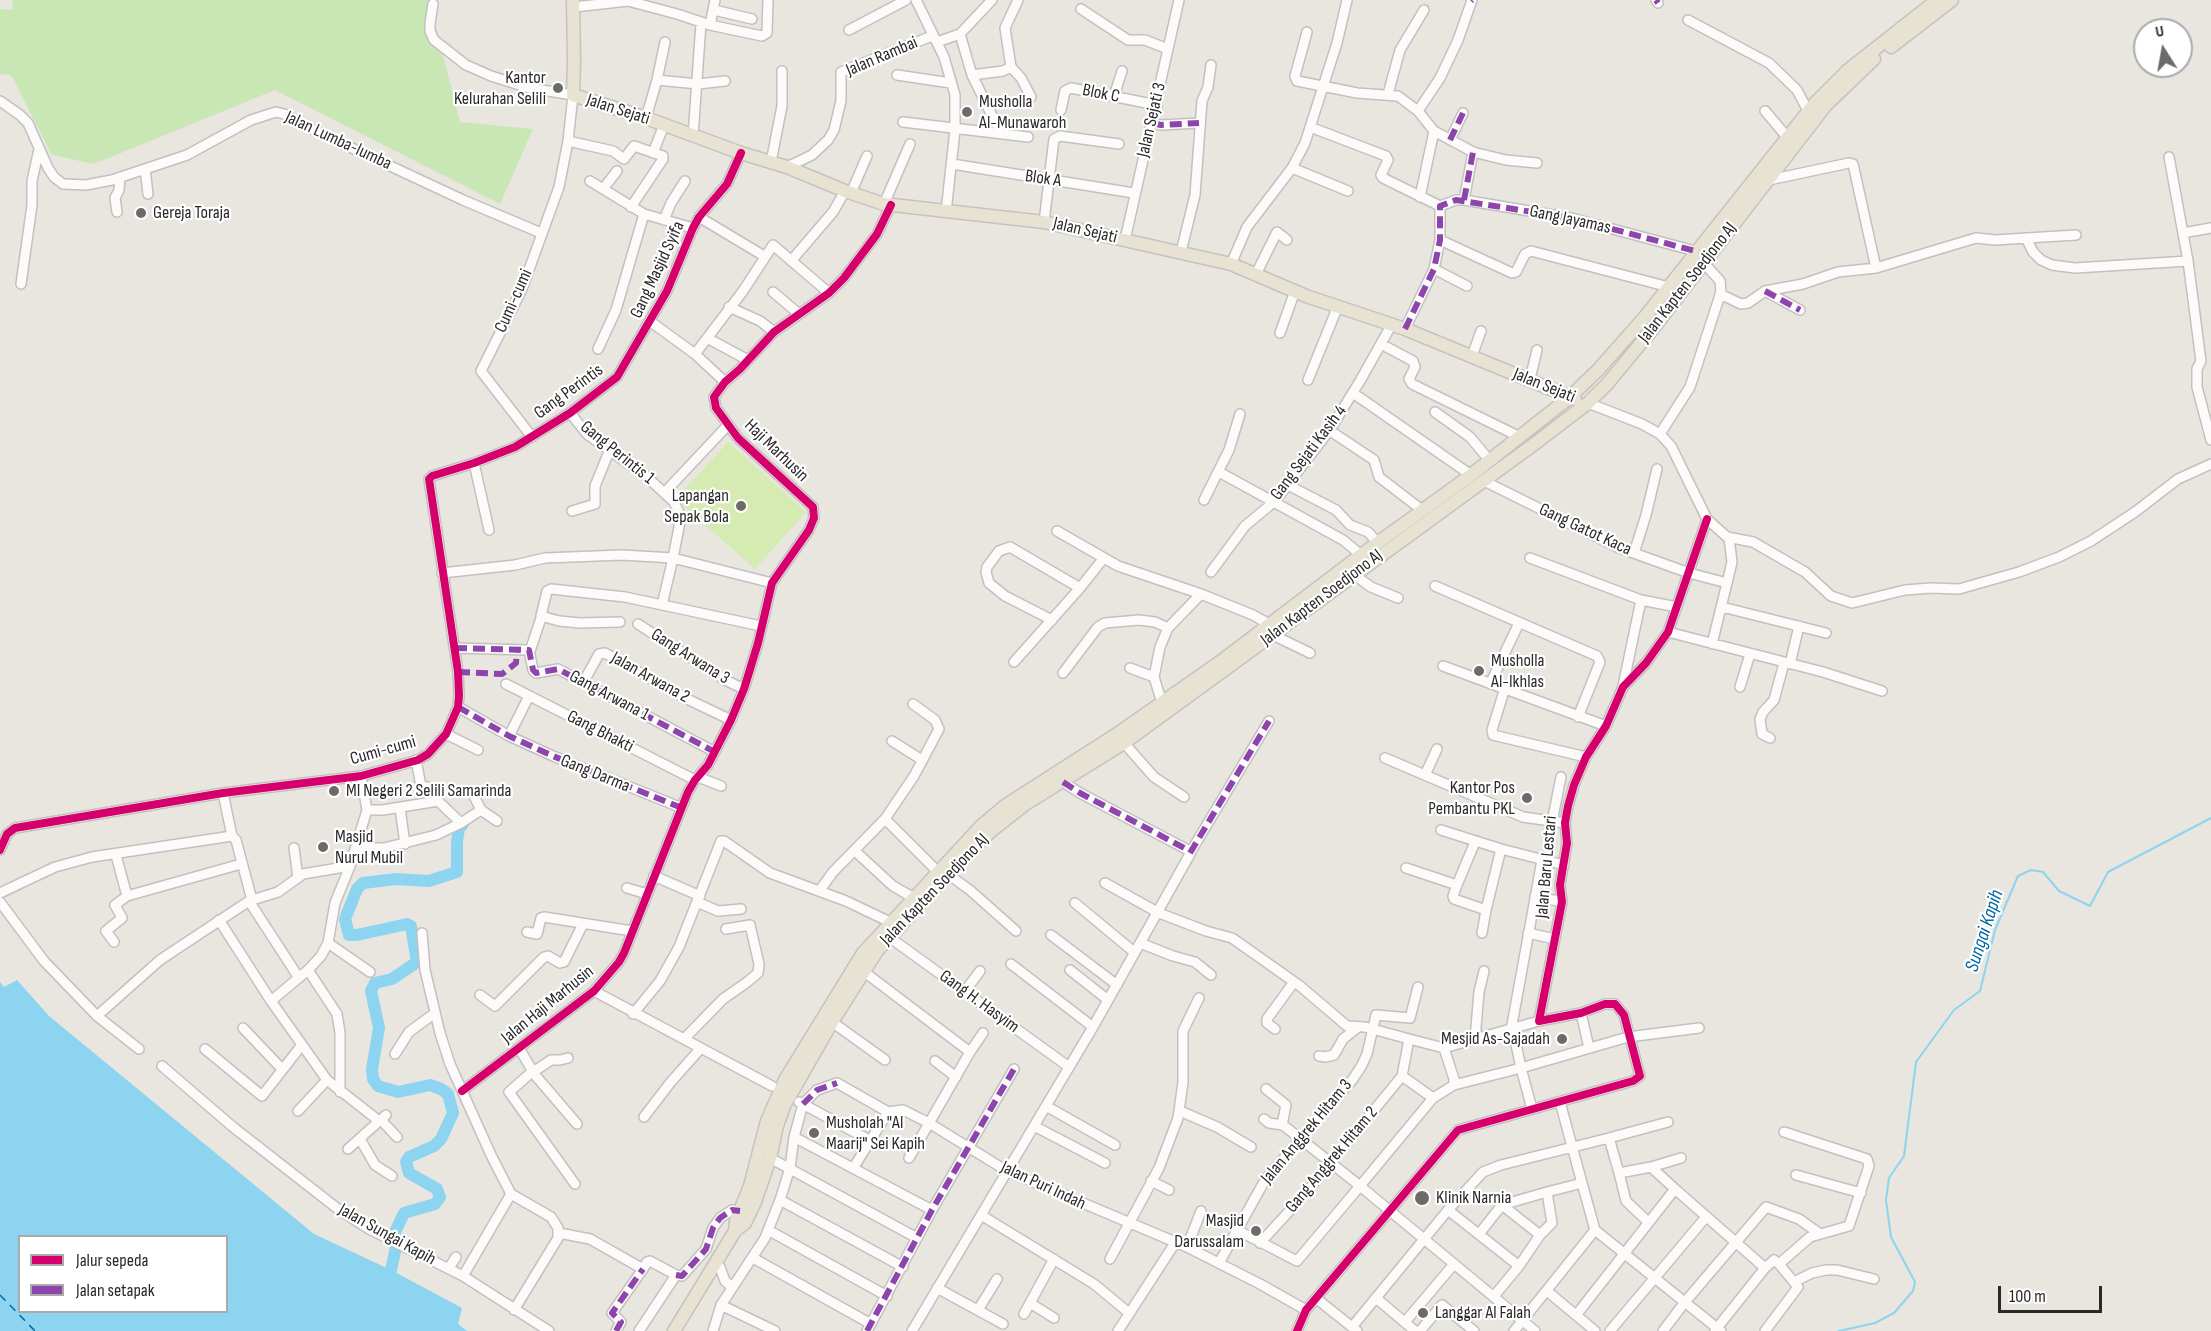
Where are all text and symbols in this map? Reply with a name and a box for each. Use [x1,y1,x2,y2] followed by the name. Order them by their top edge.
[2133,18,2193,78] north arrow
[2154,22,2166,42] text: U
[843,32,921,82] street label: Jalan Rambai
[454,67,546,110] place label: Kantor Kelurahan Selili
[1081,80,1121,108] street label: Blok C
[551,81,565,95] marker: Kantor Kelurahan Selili
[1133,81,1171,159] street label: Jalan Sejati 3
[584,90,652,130] street label: Jalan Sejati
[979,91,1067,134] place label: Musholla Al-Munawaroh
[960,105,974,119] marker: Musholla Al-Munawaroh
[281,107,395,175] street label: Jalan Lumba-lumba
[1024,166,1062,192] street label: Blok A
[1527,201,1613,239] street label: Gang Jayamas
[153,202,230,224] place label: Gereja Toraja
[134,206,148,220] marker: Gereja Toraja
[1051,213,1119,249] street label: Jalan Sejati
[626,218,690,322] street label: Gang Masjid Syifa
[1634,218,1742,348] street label: Jalan Kapten Soedjono AJ
[490,266,538,336] street label: Cumi-cumi
[530,360,608,424] street label: Gang Perintis
[1510,364,1578,408] street label: Jalan Sejati
[1266,401,1352,505] street label: Gang Sejati Kasih 4
[739,415,813,487] street label: Haji Marhusin
[576,417,658,489] street label: Gang Perintis 1
[664,485,729,528] place label: Lapangan Sepak Bola
[734,499,748,513] marker: Lapangan Sepak Bola
[1535,499,1635,561] street label: Gang Gatot Kaca
[1257,545,1387,651] street label: Jalan Kapten Soedjono AJ
[647,624,733,690] street label: Gang Arwana 3
[607,648,693,708] street label: Jalan Arwana 2
[1491,650,1544,692] place label: Musholla Al-Ikhlas
[1472,664,1486,678] marker: Musholla Al-Ikhlas
[565,666,653,726] street label: Gang Arwana 1
[563,706,637,758] street label: Gang Bhakti
[348,731,418,771] street label: Cumi-cumi
[557,750,633,798] street label: Gang Darma
[1428,777,1515,820] place label: Kantor Pos Pembantu PKL
[346,780,511,802] place label: MI Negeri 2 Selili Samarinda
[327,784,341,798] marker: MI Negeri 2 Selili Samarinda
[1520,791,1534,805] marker: Kantor Pos Pembantu PKL
[1532,815,1562,919] street label: Jalan Baru Lestari
[335,826,403,868] place label: Masjid Nurul Mubil
[876,830,994,950] street label: Jalan Kapten Soedjono AJ
[316,840,330,854] marker: Masjid Nurul Mubil
[1961,887,2009,975] water label: Sungai Kapih
[497,961,599,1049] street label: Jalan Haji Marhusin
[935,966,1023,1038] street label: Gang H. Hasyim
[1441,1028,1550,1050] place label: Mesjid As-Sajadah
[1555,1032,1569,1046] marker: Mesjid As-Sajadah
[1257,1075,1357,1189] street label: Jalan Anggrek Hitam 3
[1281,1102,1383,1218] street label: Gang Anggrek Hitam 2
[826,1112,925,1154] place label: Musholah "Al Maarij" Sei Kapih
[807,1126,821,1140] marker: Musholah "Al Maarij" Sei Kapih
[997,1157,1089,1215] street label: Jalan Puri Indah
[1436,1187,1511,1209] place label: Klinik Narnia
[1413,1189,1431,1207] marker: Klinik Narnia
[335,1199,439,1271] street label: Jalan Sungai Kapih
[1174,1210,1244,1252] place label: Masjid Darussalam
[1249,1224,1263,1238] marker: Masjid Darussalam
[18,1235,228,1313] legend
[76,1250,148,1271] text: Jalur sepeda
[2001,1274,2104,1312] scale bar
[76,1280,155,1301] text: Jalan setapak
[2009,1286,2046,1307] text: 100 m
[1435,1302,1531,1324] place label: Langgar Al Falah
[1416,1306,1430,1320] marker: Langgar Al Falah

